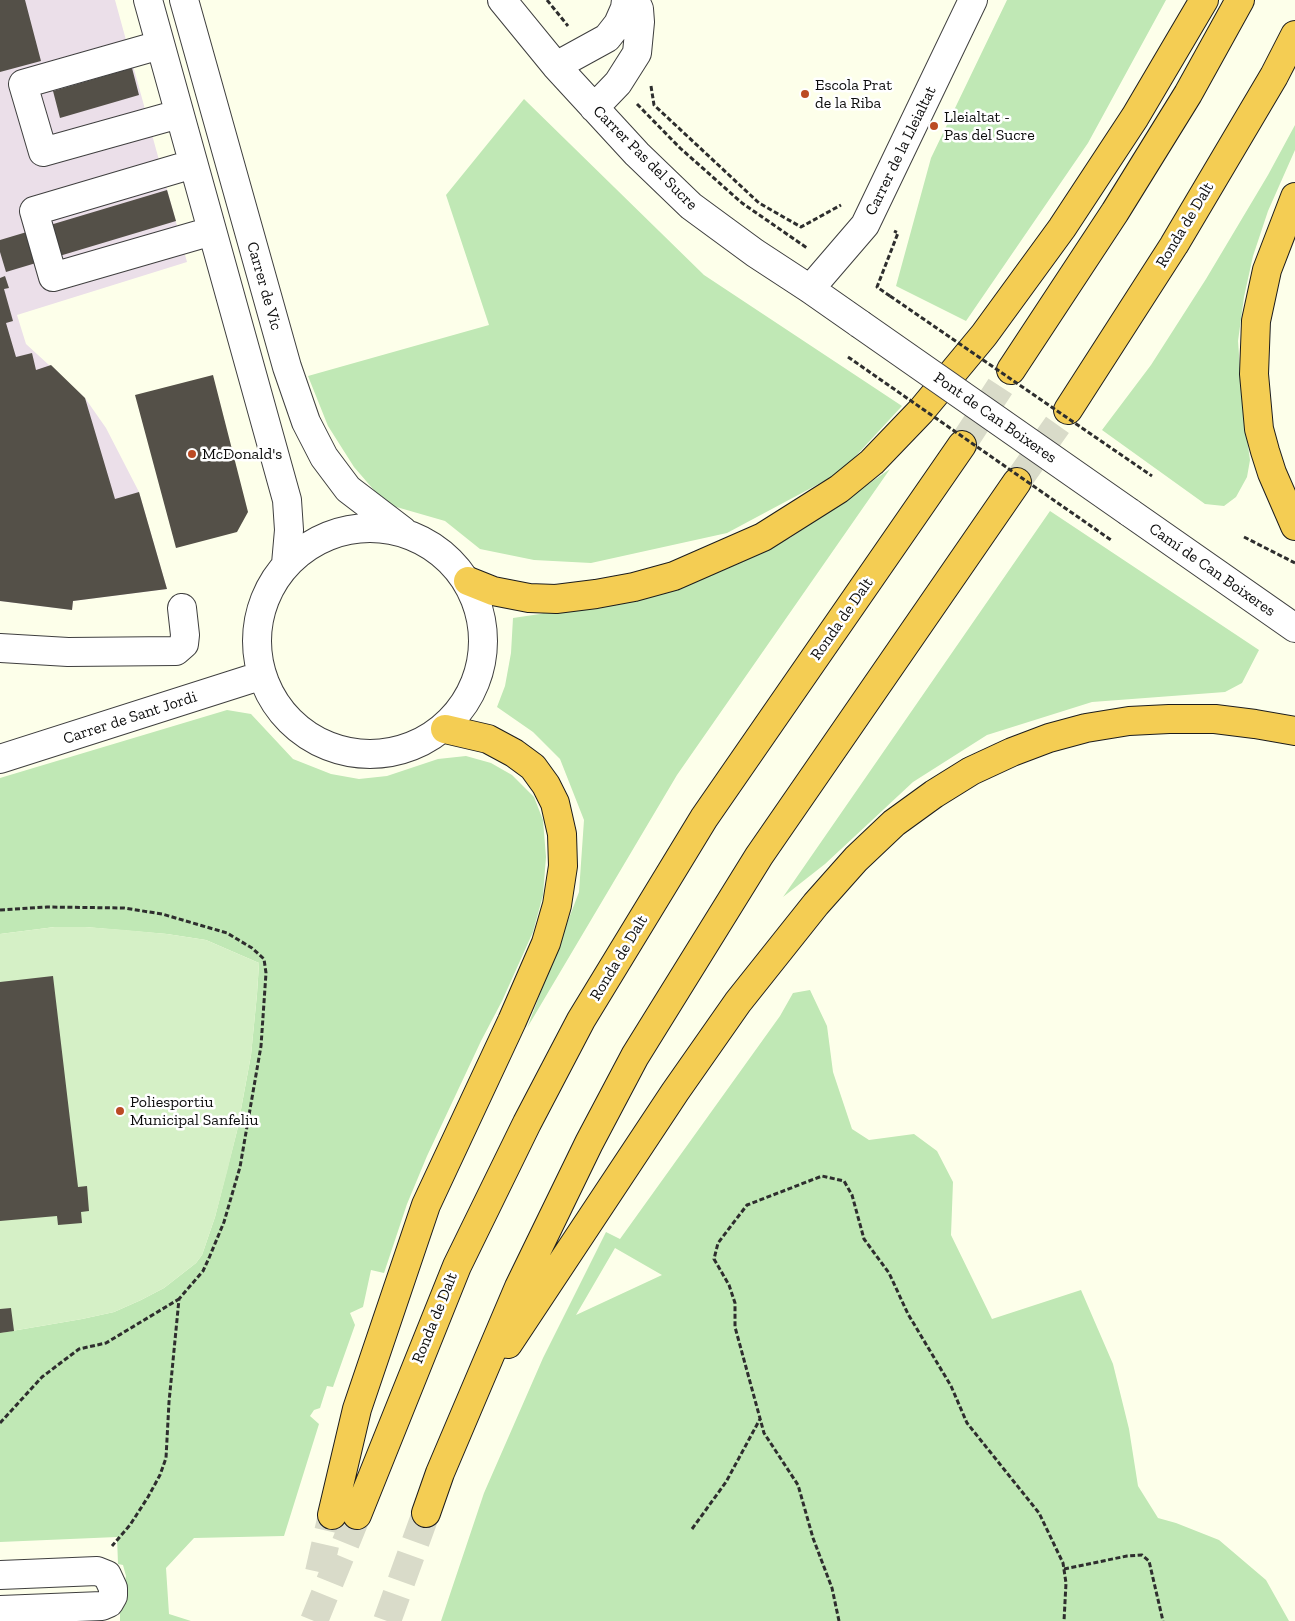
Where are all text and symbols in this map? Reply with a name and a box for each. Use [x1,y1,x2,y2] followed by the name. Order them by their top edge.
[815,75,892,113] place label: Escola Prat de la Riba
[861,83,941,219] street label: Carrer de la Lleialtat
[799,88,811,100] marker: Escola Prat de la Riba
[589,102,701,214] street label: Carrer Pas del Sucre
[944,107,1035,145] place label: Lleialtat - Pas del Sucre
[928,120,940,132] marker: Lleialtat - Pas del Sucre
[1152,179,1218,271] street label: Ronda de Dalt
[242,240,286,332] street label: Carrer de Vic
[930,368,1060,468] street label: Pont de Can Boixeres
[202,444,282,464] place label: McDonald's
[186,448,198,460] marker: McDonald's
[1145,519,1279,621] street label: Camí de Can Boixeres
[807,574,877,664] street label: Ronda de Dalt
[61,687,199,749] street label: Carrer de Sant Jordi
[586,912,652,1004] street label: Ronda de Dalt
[130,1092,258,1130] place label: Poliesportiu Municipal Sanfeliu
[114,1105,126,1117] marker: Poliesportiu Municipal Sanfeliu
[408,1270,462,1366] street label: Ronda de Dalt

